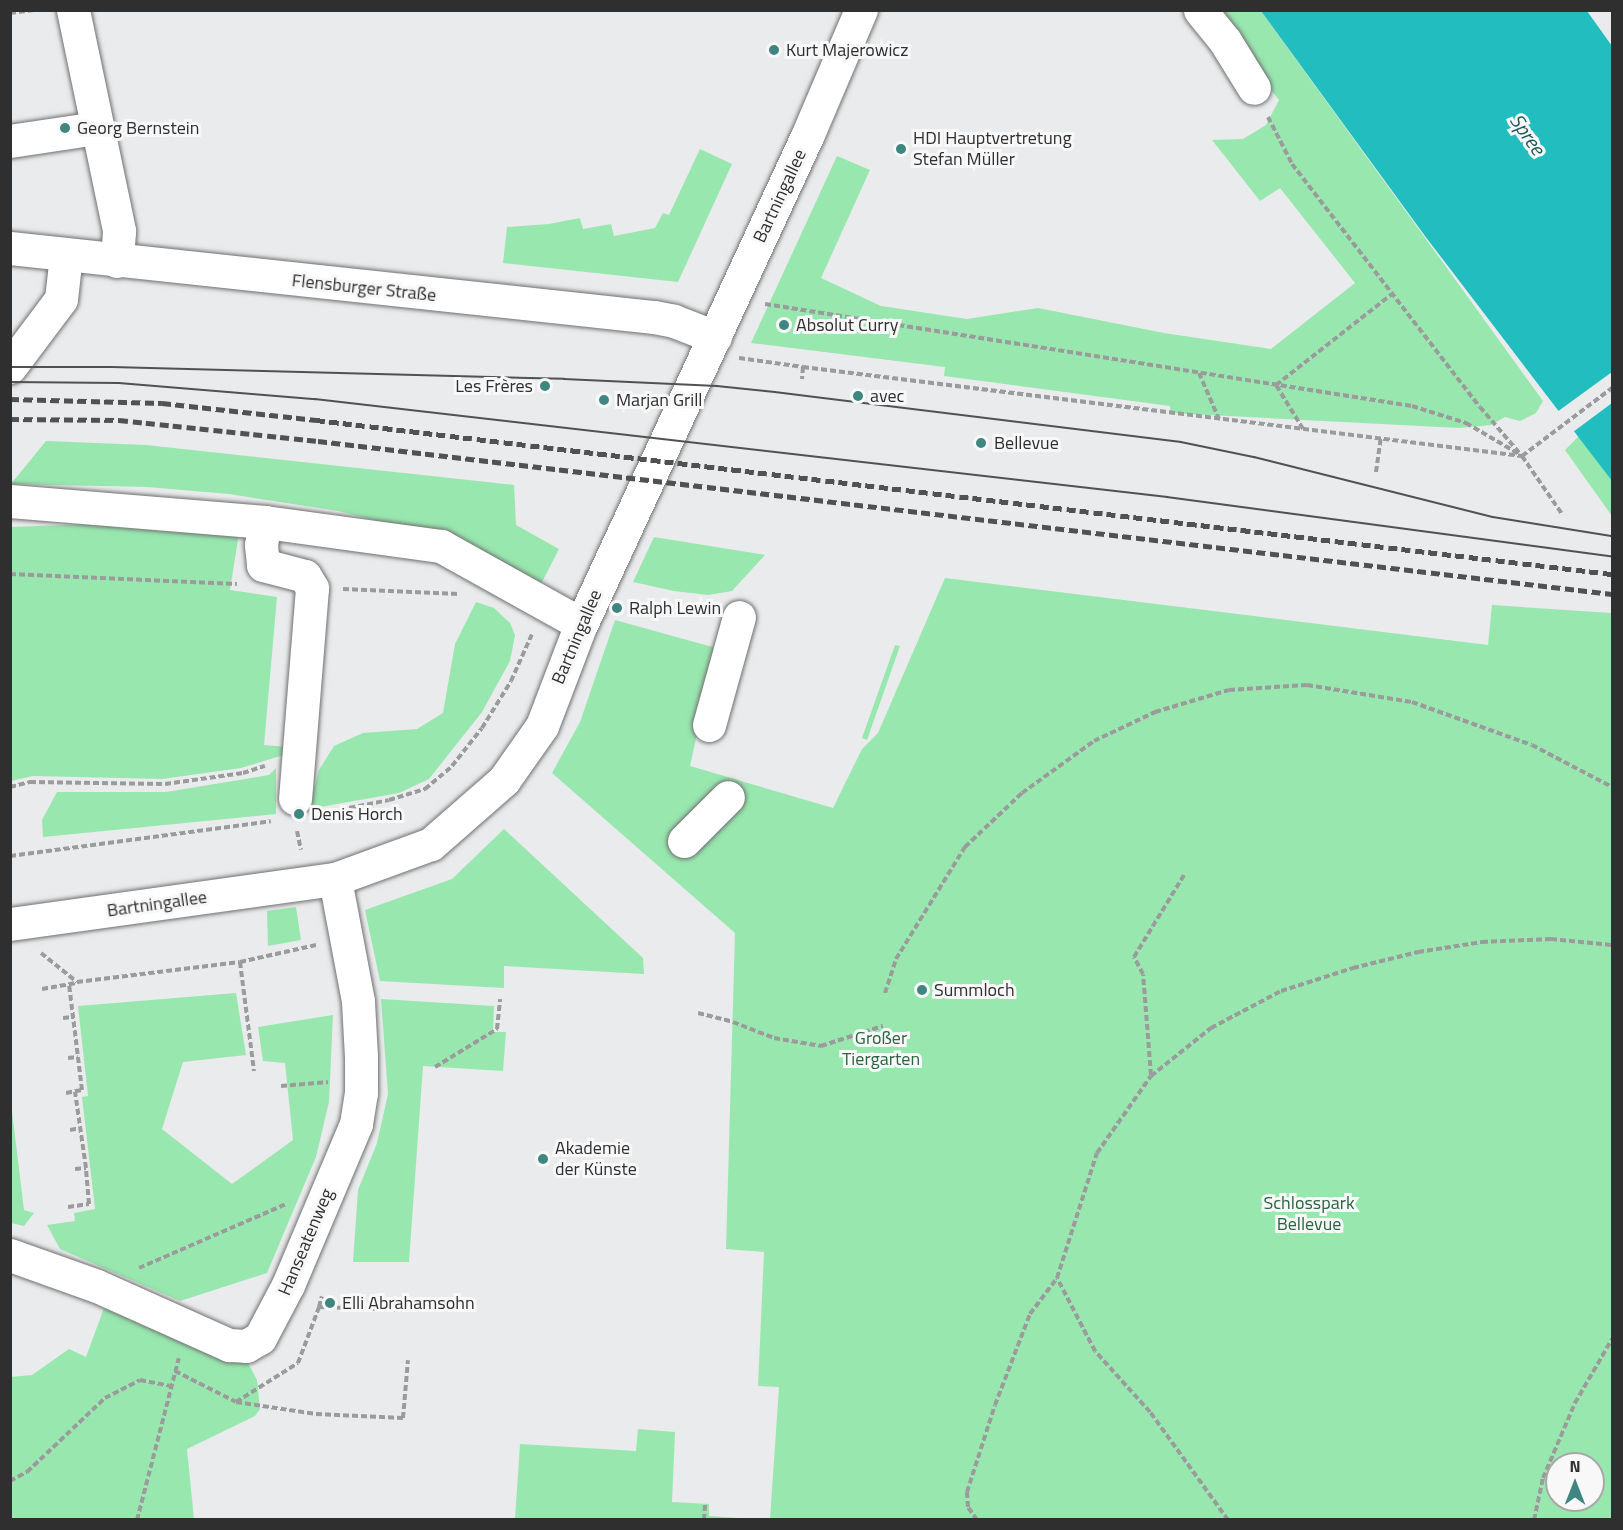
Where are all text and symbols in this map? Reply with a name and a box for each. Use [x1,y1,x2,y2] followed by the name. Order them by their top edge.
[786,39,908,61] place label: Kurt Majerowicz
[767,43,781,57] marker: Kurt Majerowicz
[1505,109,1551,159] water label: Spree
[77,117,199,139] place label: Georg Bernstein
[58,121,72,135] marker: Georg Bernstein
[913,128,1072,170] place label: HDI Hauptvertretung Stefan Müller
[894,142,908,156] marker: HDI Hauptvertretung Stefan Müller
[749,146,811,246] street label: Bartningallee
[291,270,437,306] street label: Flensburger Straße
[796,314,898,336] place label: Absolut Curry
[777,318,791,332] marker: Absolut Curry
[455,375,533,397] place label: Les Frères
[538,379,552,393] marker: Les Frères
[870,385,904,407] place label: avec
[616,389,703,411] place label: Marjan Grill
[851,389,865,403] marker: avec
[597,393,611,407] marker: Marjan Grill
[994,432,1059,454] place label: Bellevue
[972,434,990,452] marker: Bellevue
[547,586,607,688] street label: Bartningallee
[629,597,721,619] place label: Ralph Lewin
[610,601,624,615] marker: Ralph Lewin
[311,803,403,825] place label: Denis Horch
[292,807,306,821] marker: Denis Horch
[106,886,208,922] street label: Bartningallee
[934,979,1015,1001] place label: Summloch
[915,983,929,997] marker: Summloch
[842,1028,920,1070] park label: Großer Tiergarten
[555,1138,637,1180] place label: Akademie der Künste
[536,1152,550,1166] marker: Akademie der Künste
[274,1185,338,1299] street label: Hanseatenweg
[1263,1193,1355,1236] park label: Schlosspark Bellevue
[342,1292,475,1314] place label: Elli Abrahamsohn
[323,1296,337,1310] marker: Elli Abrahamsohn
[1545,1452,1605,1512] north arrow
[1569,1454,1581,1478] text: N

